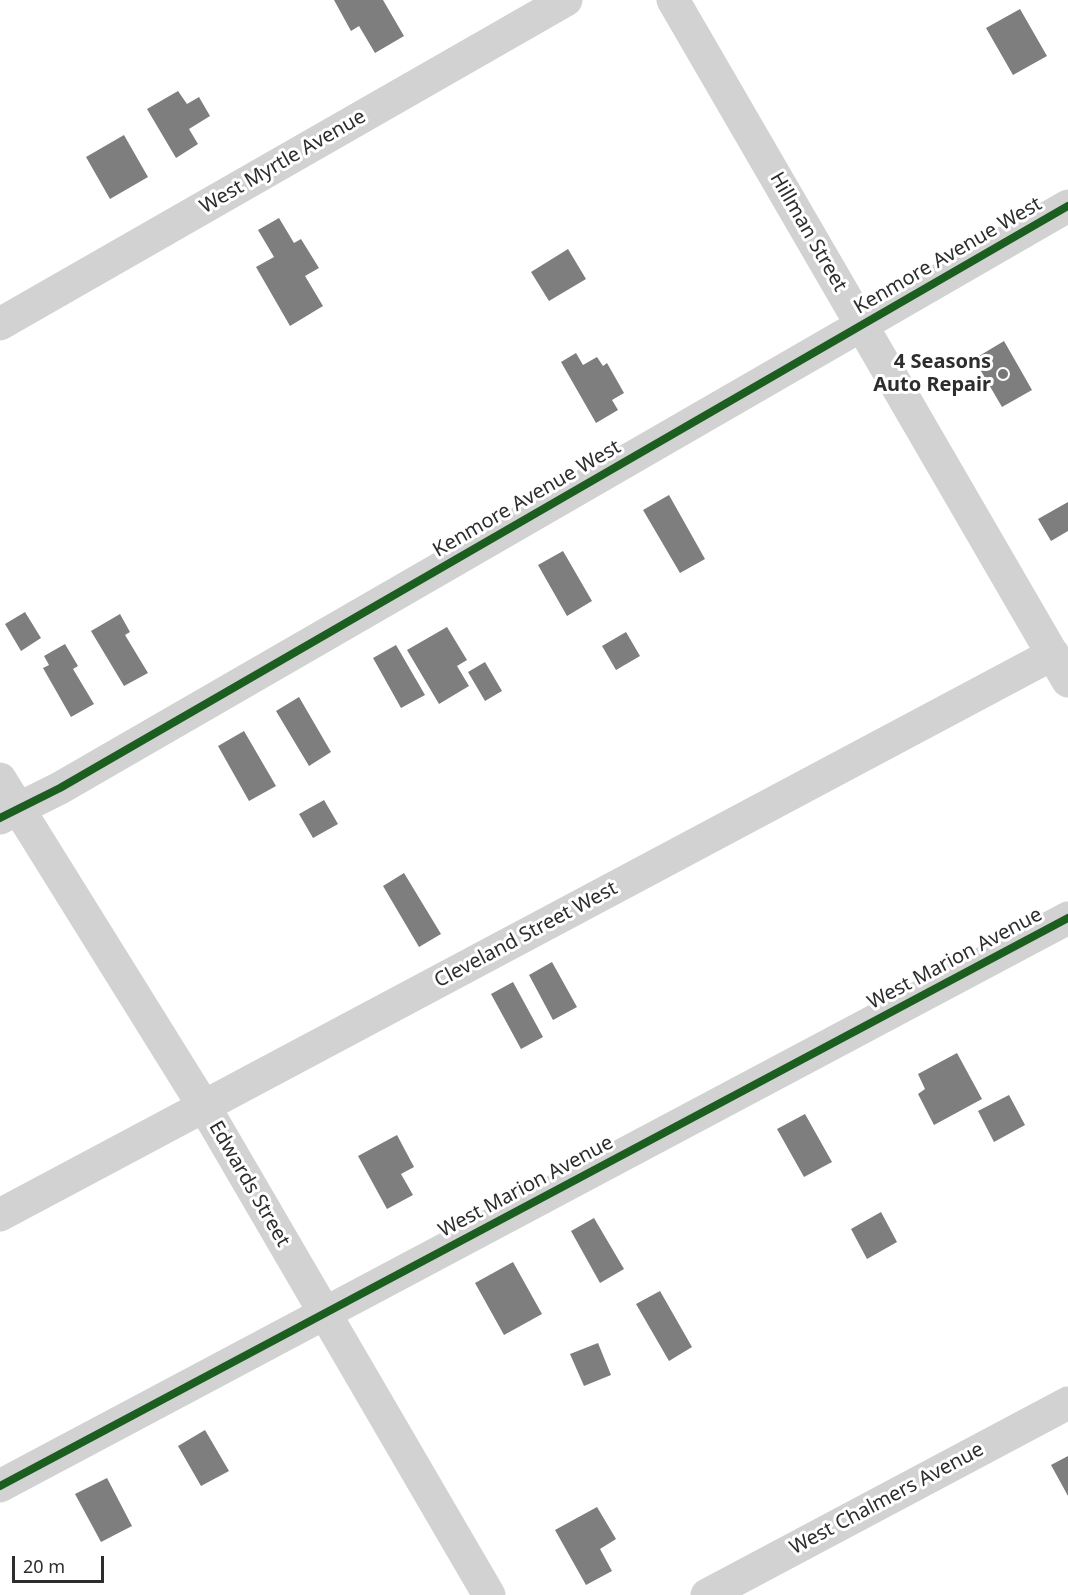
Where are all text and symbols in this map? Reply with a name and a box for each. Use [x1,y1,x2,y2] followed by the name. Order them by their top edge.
[196,105,370,219] street label: West Myrtle Avenue
[764,168,852,296] street label: Hillman Street
[850,192,1046,320] street label: Kenmore Avenue West
[873,350,991,397] place label: 4 Seasons Auto Repair
[996,367,1010,381] marker: 4 Seasons Auto Repair
[429,435,625,563] street label: Kenmore Avenue West
[430,877,622,993] street label: Cleveland Street West
[864,903,1046,1015] street label: West Marion Avenue
[203,1117,295,1251] street label: Edwards Street
[435,1131,617,1243] street label: West Marion Avenue
[786,1438,988,1560] street label: West Chalmers Avenue
[15,1544,106,1582] scale bar
[23,1554,65,1578] text: 20 m

